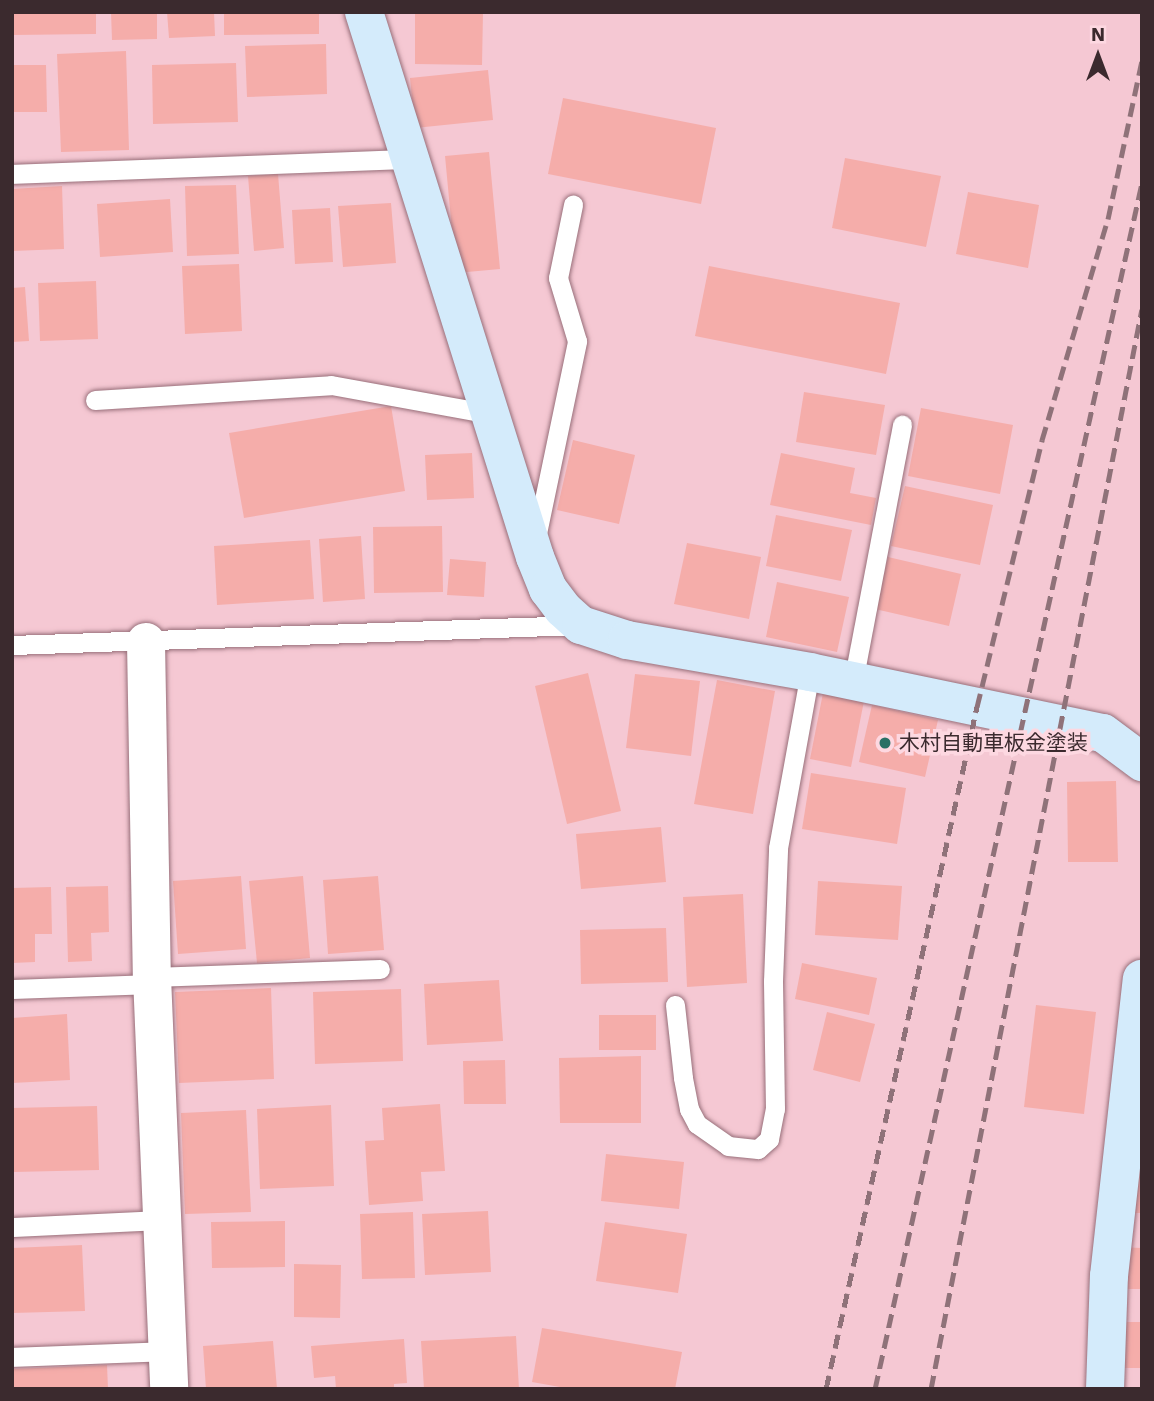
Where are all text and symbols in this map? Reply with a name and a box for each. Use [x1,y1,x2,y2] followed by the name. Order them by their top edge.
[1063,21,1133,91] north arrow
[1091,23,1105,46] text: N
[899,730,1088,756] place label: 木村自動車板金塗装
[877,735,893,751] marker: 木村自動車板金塗装

